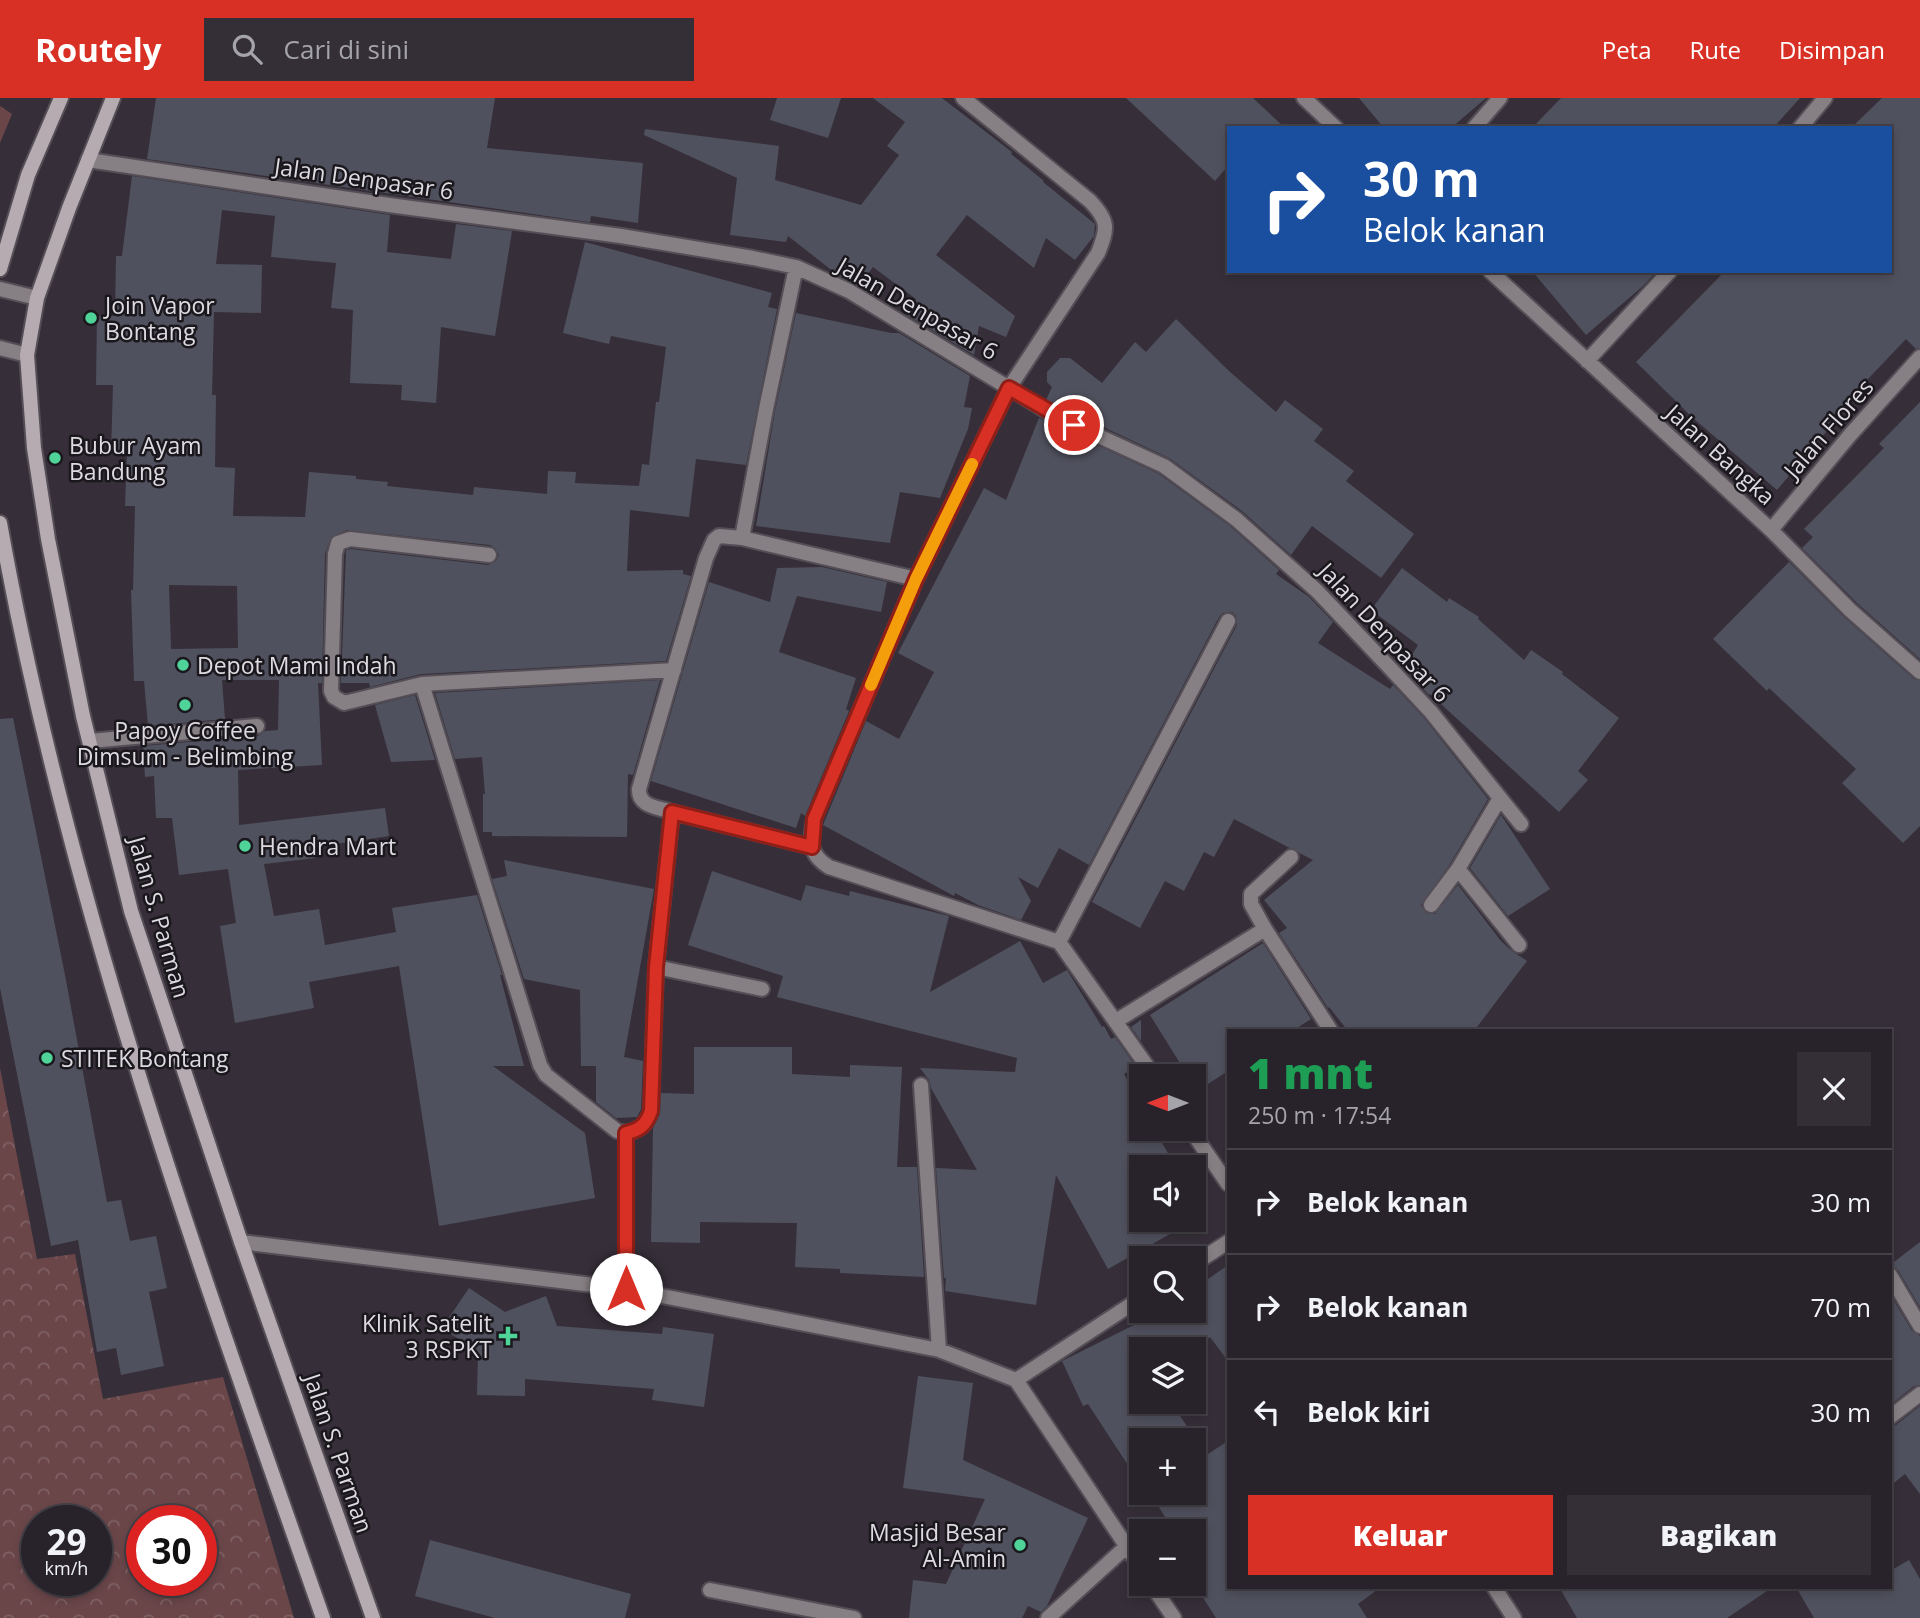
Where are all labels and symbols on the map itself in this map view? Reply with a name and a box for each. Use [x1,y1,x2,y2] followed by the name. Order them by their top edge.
[270,149,456,206] street label: Jalan Denpasar 6
[830,248,1004,367] street label: Jalan Denpasar 6
[103,289,215,347] place label: Join Vapor Bontang
[83,310,99,326] marker: Join Vapor Bontang
[1774,371,1880,486] street label: Jalan Flores
[1044,395,1104,455] pin
[1658,395,1783,512] street label: Jalan Bangka
[69,429,202,487] place label: Bubur Ayam Bandung
[47,450,63,466] marker: Bubur Ayam Bandung
[1310,554,1458,709] street label: Jalan Denpasar 6
[197,649,397,681] place label: Depot Mami Indah
[175,657,191,673] marker: Depot Mami Indah
[177,697,193,713] marker: Papoy Coffee Dimsum - Belimbing
[77,714,294,772] place label: Papoy Coffee Dimsum - Belimbing
[259,830,396,862] place label: Hendra Mart
[121,831,198,1001] street label: Jalan S. Parman
[237,838,253,854] marker: Hendra Mart
[61,1042,229,1074] place label: STITEK Bontang
[39,1050,55,1066] marker: STITEK Bontang
[1129,1064,1206,1141] north arrow
[589,1252,663,1326] position arrow
[362,1307,492,1365] place label: Klinik Satelit 3 RSPKT
[498,1326,518,1346] marker: Klinik Satelit 3 RSPKT
[296,1367,381,1537] street label: Jalan S. Parman
[126,1505,217,1596] speed limit sign: 30
[869,1516,1007,1574] place label: Masjid Besar Al-Amin
[1012,1537,1028,1553] marker: Masjid Besar Al-Amin

